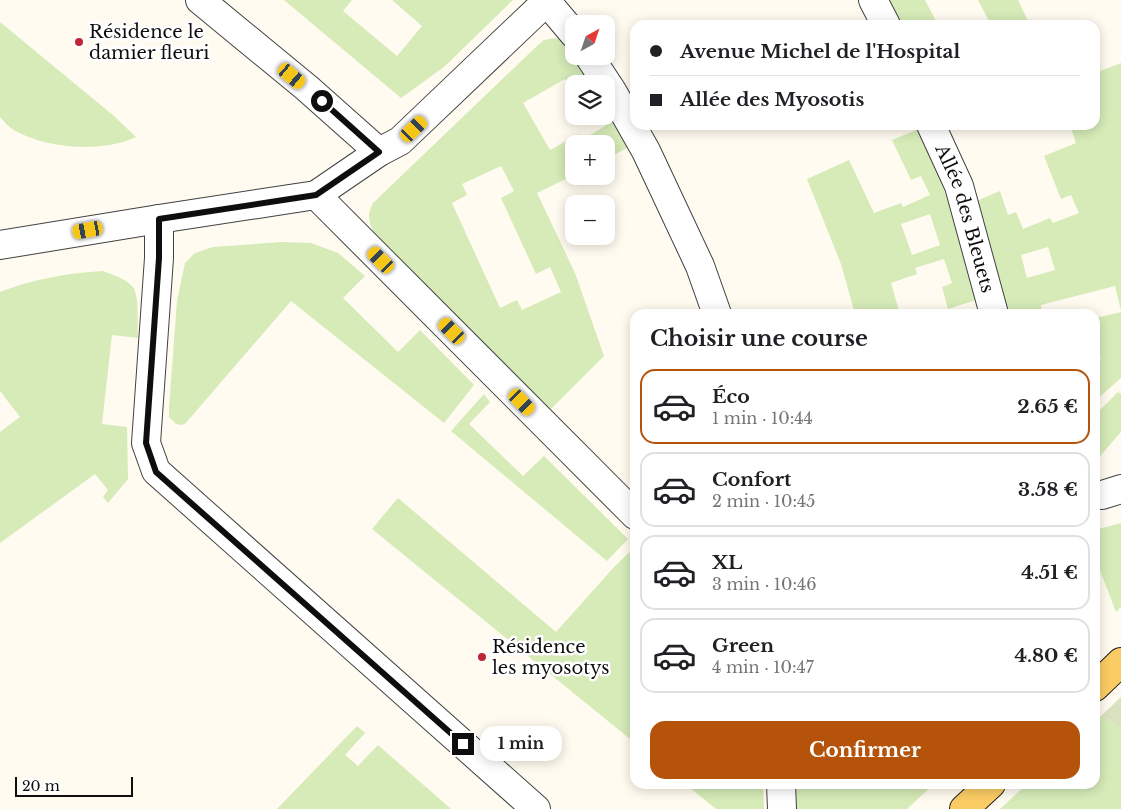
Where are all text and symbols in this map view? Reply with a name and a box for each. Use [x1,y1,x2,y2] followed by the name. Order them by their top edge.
[565,15,615,65] north arrow
[565,15,615,245] map controls
[89,21,209,64] place label: Résidence le damier fleuri
[73,36,85,48] marker: Résidence le damier fleuri
[680,40,960,63] text: Avenue Michel de l'Hospital
[275,61,308,91] car
[565,75,615,125] button: layers
[680,88,864,111] text: Allée des Myosotis
[311,90,333,112] route start
[397,113,430,145] car
[565,135,615,185] button: +
[930,140,999,295] street label: Allée des Bleuets
[565,195,615,245] button: −
[71,220,104,240] car
[365,244,396,276] car
[436,315,467,347] car
[650,325,868,352] text: Choisir une course
[652,384,697,429] icon: car
[712,385,750,408] text: Éco
[506,386,537,418] car
[1017,395,1078,418] text: 2.65 €
[712,408,813,428] text: 1 min · 10:44
[652,467,697,512] icon: car
[712,468,791,491] text: Confort
[1018,478,1078,501] text: 3.58 €
[712,491,815,511] text: 2 min · 10:45
[652,550,697,595] icon: car
[712,551,742,574] text: XL
[1021,561,1078,584] text: 4.51 €
[712,574,817,594] text: 3 min · 10:46
[652,633,697,678] icon: car
[712,634,774,657] text: Green
[492,636,610,679] place label: Résidence les myosotys
[1015,644,1078,667] text: 4.80 €
[476,651,488,663] marker: Résidence les myosotys
[712,657,814,677] text: 4 min · 10:47
[650,721,1080,779] button: Confirmer
[480,726,563,762] callout: 1 min
[452,733,474,755] route end
[498,733,544,753] text: 1 min
[15,774,132,797] scale bar
[22,777,60,795] text: 20 m

